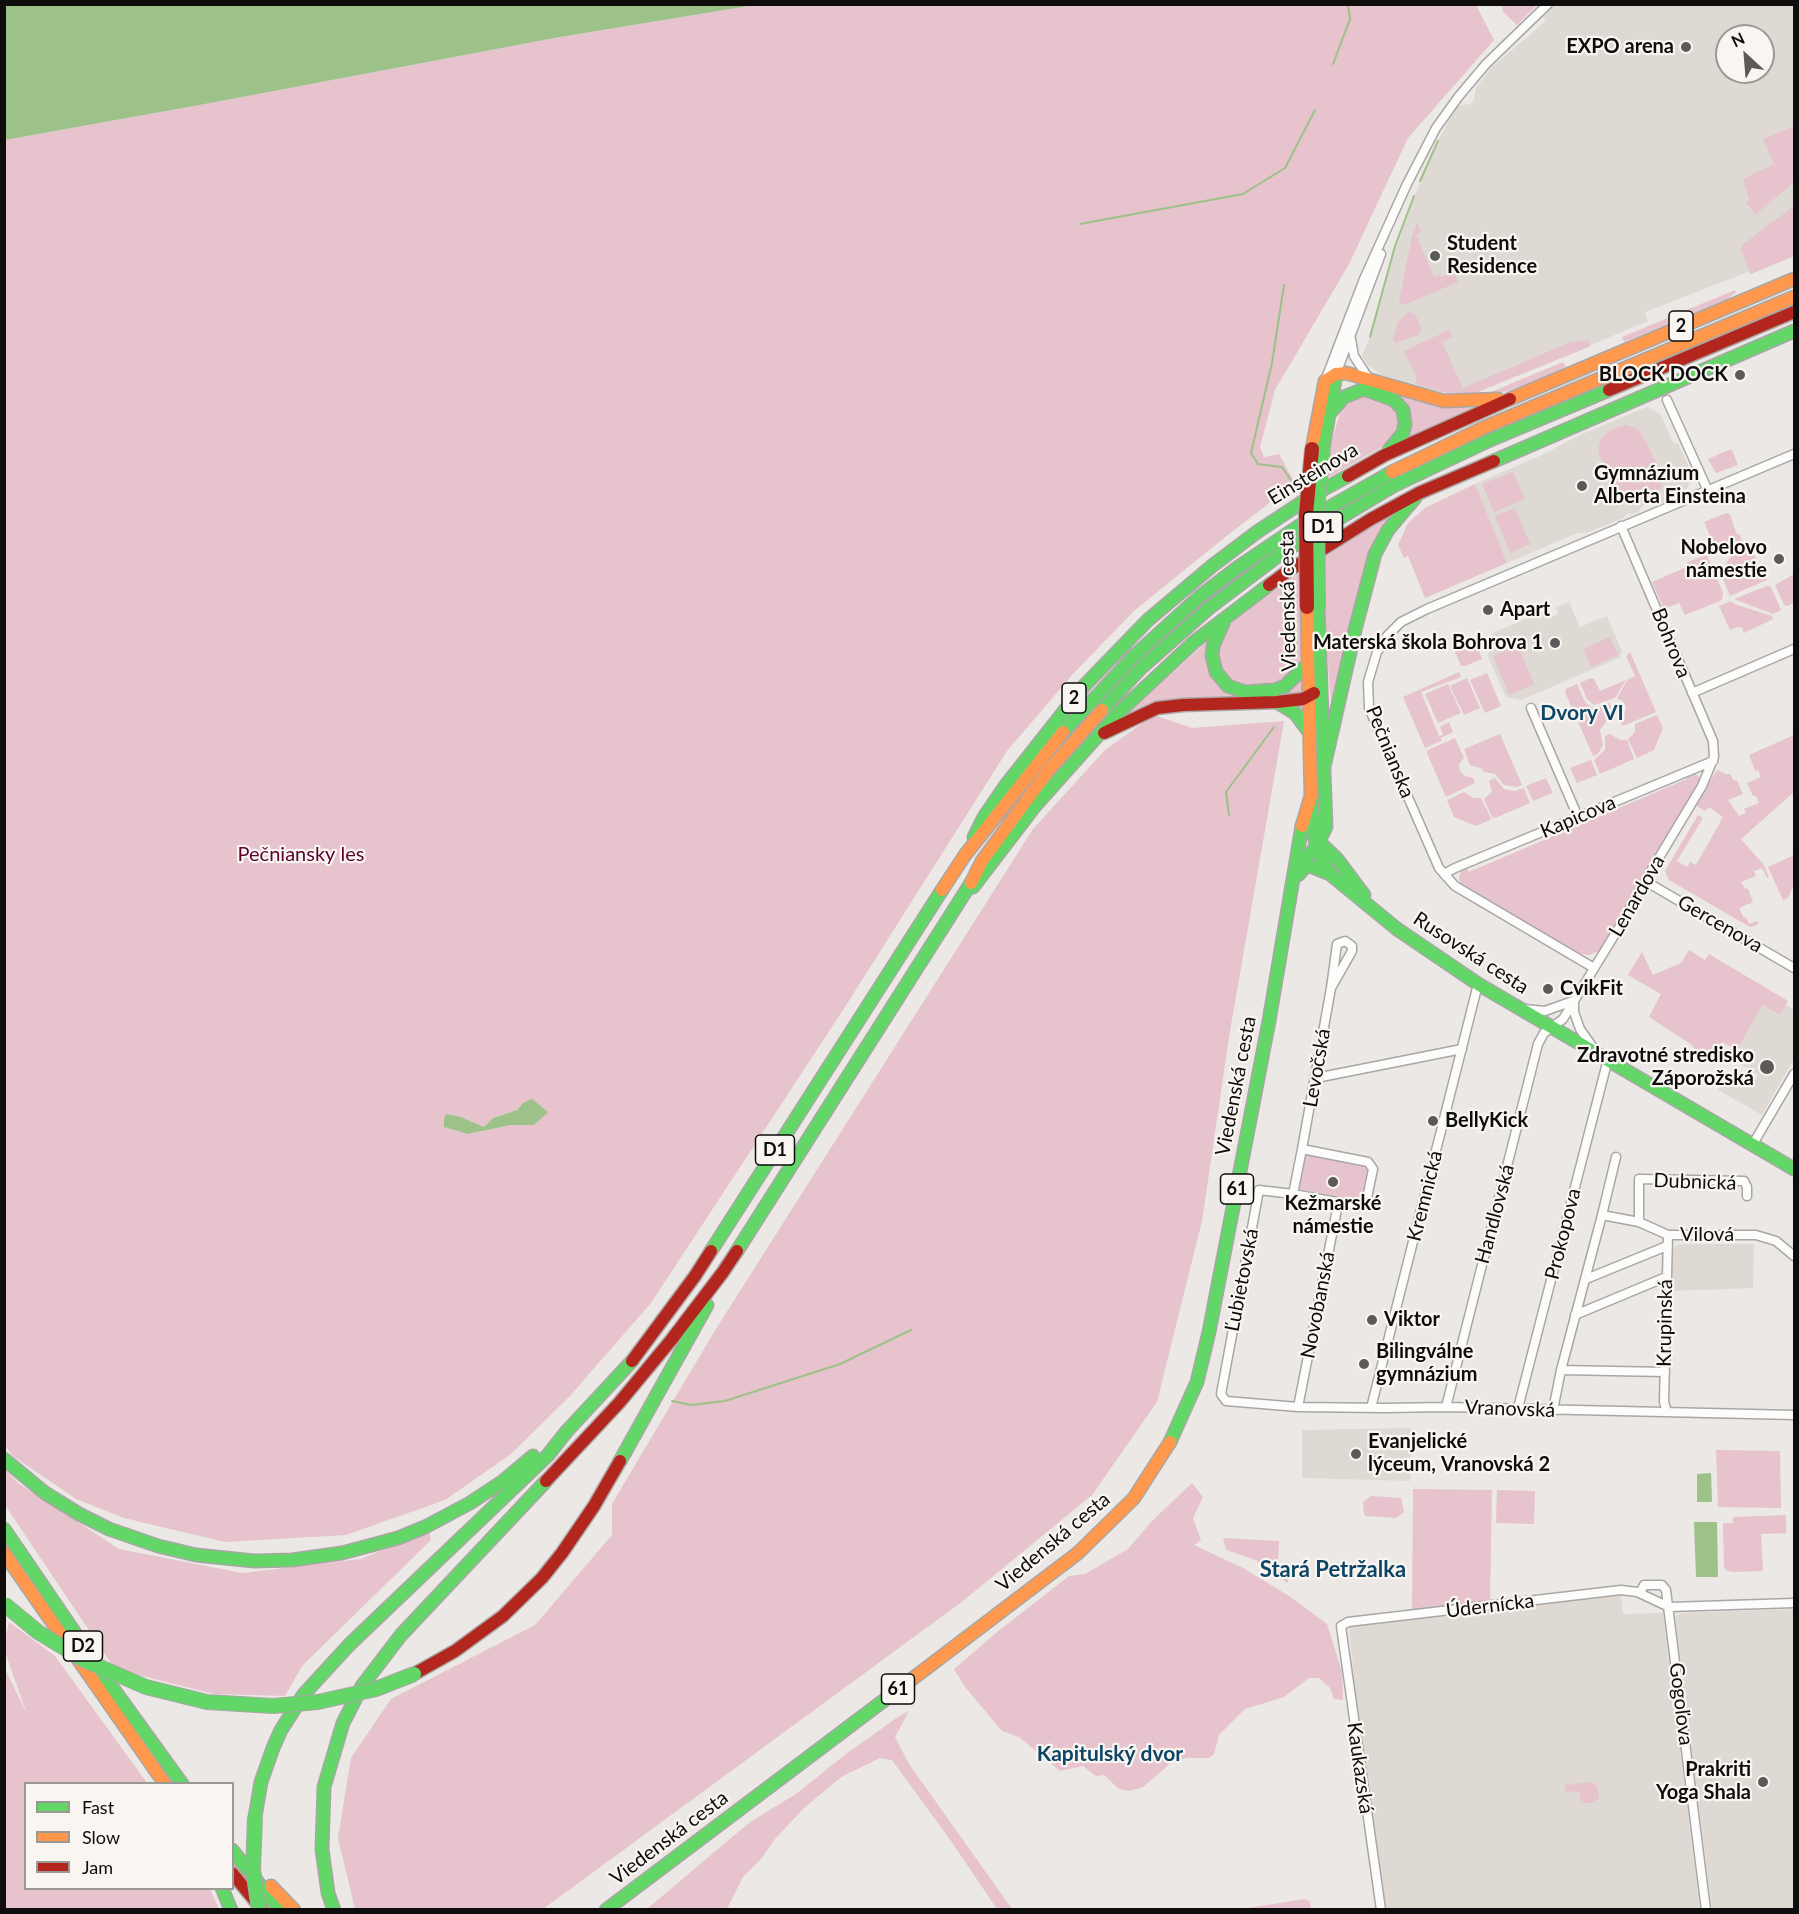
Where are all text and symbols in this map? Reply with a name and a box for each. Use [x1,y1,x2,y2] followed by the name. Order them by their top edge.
[1715,24,1775,84] north arrow
[1728,28,1747,50] text: N
[1566,35,1674,59] place label: EXPO arena
[1679,40,1693,54] marker: EXPO arena
[1447,232,1537,279] place label: Student Residence
[1428,249,1442,263] marker: Student Residence
[1669,311,1693,341] road number: 2
[1599,363,1728,387] place label: BLOCK DOCK
[1733,368,1747,382] marker: BLOCK DOCK
[1264,438,1362,510] street label: Einsteinova
[1594,462,1746,509] place label: Gymnázium Alberta Einsteina
[1575,479,1589,493] marker: Gymnázium Alberta Einsteina
[1304,512,1342,542] road number: D1
[1275,530,1301,672] street label: Viedenská cesta
[1681,536,1767,583] place label: Nobelovo námestie
[1772,552,1786,566] marker: Nobelovo námestie
[1500,598,1550,622] place label: Apart
[1481,603,1495,617] marker: Apart
[1646,605,1696,681] street label: Bohrova
[1313,631,1543,655] place label: Materská škola Bohrova 1
[1548,636,1562,650] marker: Materská škola Bohrova 1
[1062,683,1086,713] road number: 2
[1540,700,1624,726] district label: Dvory VI
[1361,702,1419,802] street label: Pečnianska
[1537,790,1619,844] street label: Kapicova
[238,843,364,867] park label: Pečniansky les
[1604,851,1670,941] street label: Lenardova
[1673,890,1767,958] street label: Gercenova
[1409,907,1533,999] street label: Rusovská cesta
[1560,977,1623,1001] place label: CvikFit
[1541,982,1555,996] marker: CvikFit
[1211,1014,1261,1158] street label: Viedenská cesta
[1298,1027,1336,1109] street label: Levočská
[1577,1044,1754,1091] place label: Zdravotné stredisko Záporožská
[1758,1058,1776,1076] marker: Zdravotné stredisko Záporožská
[1445,1109,1528,1133] place label: BellyKick
[1426,1114,1440,1128] marker: BellyKick
[756,1135,794,1165] road number: D1
[1402,1148,1448,1244] street label: Kremnická
[1470,1162,1520,1266] street label: Handlovská
[1653,1169,1737,1195] street label: Dubnická
[1220,1174,1254,1204] road number: 61
[1326,1175,1340,1189] marker: Kežmarské námestie
[1540,1186,1586,1282] street label: Prokopova
[1285,1192,1381,1239] place label: Kežmarské námestie
[1680,1223,1734,1247] street label: Vilová
[1220,1226,1264,1334] street label: Ľubietovská
[1296,1249,1340,1361] street label: Novobanská
[1652,1279,1678,1367] street label: Krupinská
[1384,1308,1440,1332] place label: Viktor
[1365,1313,1379,1327] marker: Viktor
[1376,1340,1478,1387] place label: Bilingválne gymnázium
[1357,1357,1371,1371] marker: Bilingválne gymnázium
[1464,1395,1556,1423] street label: Vranovská
[1368,1430,1550,1477] place label: Evanjelické lýceum, Vranovská 2
[1349,1447,1363,1461] marker: Evanjelické lýceum, Vranovská 2
[991,1487,1115,1597] street label: Viedenská cesta
[1260,1557,1406,1583] district label: Stará Petržalka
[1444,1589,1536,1623] street label: Údernícka
[64,1631,103,1661] road number: D2
[1664,1661,1698,1747] street label: Gogoľova
[882,1674,914,1704] road number: 61
[1342,1721,1378,1815] street label: Kaukazská
[1037,1741,1183,1767] district label: Kapitulský dvor
[1656,1758,1751,1805] place label: Prakriti Yoga Shala
[1756,1775,1770,1789] marker: Prakriti Yoga Shala
[24,1782,234,1890] legend
[605,1786,733,1890] street label: Viedenská cesta
[82,1796,114,1818] text: Fast
[82,1826,120,1848] text: Slow
[82,1856,113,1878] text: Jam

